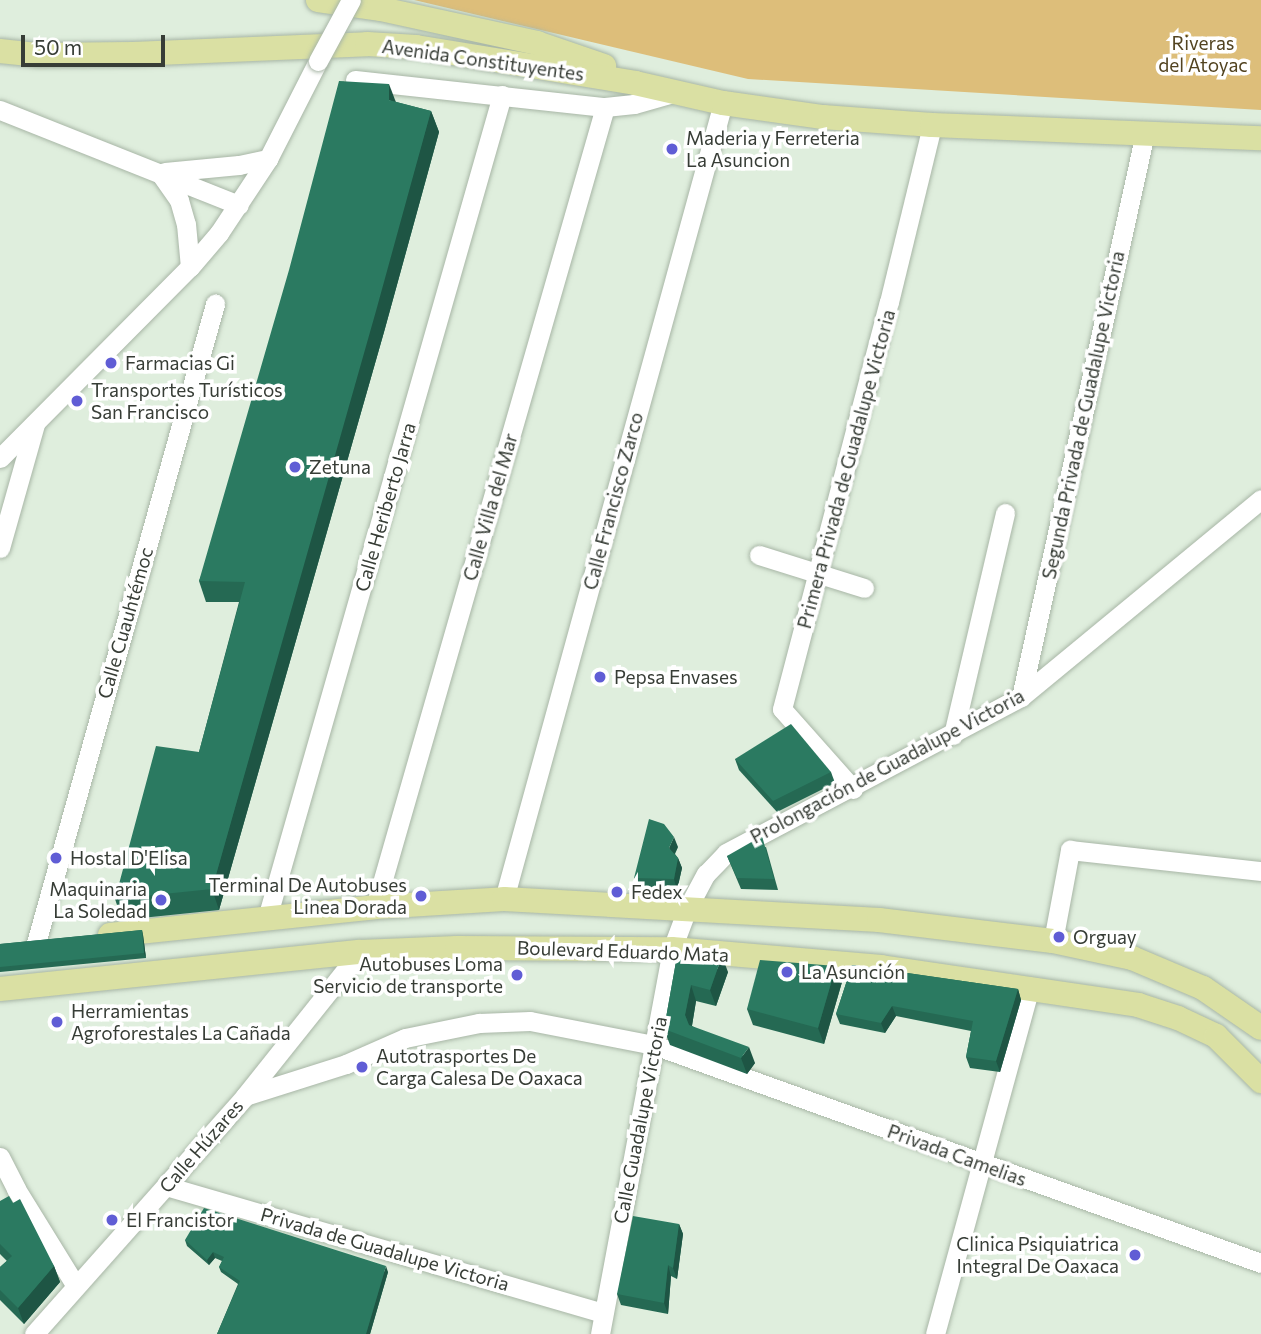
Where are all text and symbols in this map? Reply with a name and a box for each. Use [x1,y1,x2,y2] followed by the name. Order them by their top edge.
[24,21,168,65] scale bar
[1158,32,1248,76] park label: Riveras del Atoyac
[34,34,82,59] text: 50 m
[381,35,585,85] street label: Avenida Constituyentes
[686,127,860,171] place label: Maderia y Ferreteria La Asuncion
[664,141,680,157] marker: Maderia y Ferreteria La Asuncion
[1037,249,1129,581] street label: Segunda Privada de Guadalupe Victoria
[792,307,900,631] street label: Primera Privada de Guadalupe Victoria
[125,352,235,374] place label: Farmacias Gi
[103,355,119,371] marker: Farmacias Gi
[91,379,283,423] place label: Transportes Turísticos San Francisco
[69,393,85,409] marker: Transportes Turísticos San Francisco
[578,410,648,592] street label: Calle Francisco Zarco
[350,420,420,594] street label: Calle Heriberto Jarra
[458,431,522,583] street label: Calle Villa del Mar
[309,456,371,478] place label: Zetuna
[287,459,303,475] marker: Zetuna
[92,545,158,701] street label: Calle Cuauhtémoc
[614,666,738,688] place label: Pepsa Envases
[592,669,608,685] marker: Pepsa Envases
[746,684,1028,848] street label: Prolongación de Guadalupe Victoria
[70,847,188,869] place label: Hostal D'Elisa
[48,850,64,866] marker: Hostal D'Elisa
[209,874,407,918] place label: Terminal De Autobuses Linea Dorada
[49,878,147,922] place label: Maquinaria La Soledad
[631,881,683,903] place label: Fedex
[609,884,625,900] marker: Fedex
[413,888,429,904] marker: Terminal De Autobuses Linea Dorada
[153,892,169,908] marker: Maquinaria La Soledad
[1073,926,1137,948] place label: Orguay
[1051,929,1067,945] marker: Orguay
[517,936,729,966] street label: Boulevard Eduardo Mata
[313,953,503,997] place label: Autobuses Loma Servicio de transporte
[801,961,905,983] place label: La Asunción
[779,964,795,980] marker: La Asunción
[509,967,525,983] marker: Autobuses Loma Servicio de transporte
[71,1000,291,1044] place label: Herramientas Agroforestales La Cañada
[49,1014,65,1030] marker: Herramientas Agroforestales La Cañada
[609,1014,671,1226] street label: Calle Guadalupe Victoria
[376,1045,583,1089] place label: Autotrasportes De Carga Calesa De Oaxaca
[354,1059,370,1075] marker: Autotrasportes De Carga Calesa De Oaxaca
[154,1095,248,1197] street label: Calle Húzares
[884,1119,1030,1191] street label: Privada Camelias
[258,1203,512,1295] street label: Privada de Guadalupe Victoria
[126,1209,234,1231] place label: El Francistor
[104,1212,120,1228] marker: El Francistor
[956,1233,1119,1277] place label: Clinica Psiquiatrica Integral De Oaxaca
[1125,1245,1145,1265] marker: Clinica Psiquiatrica Integral De Oaxaca

